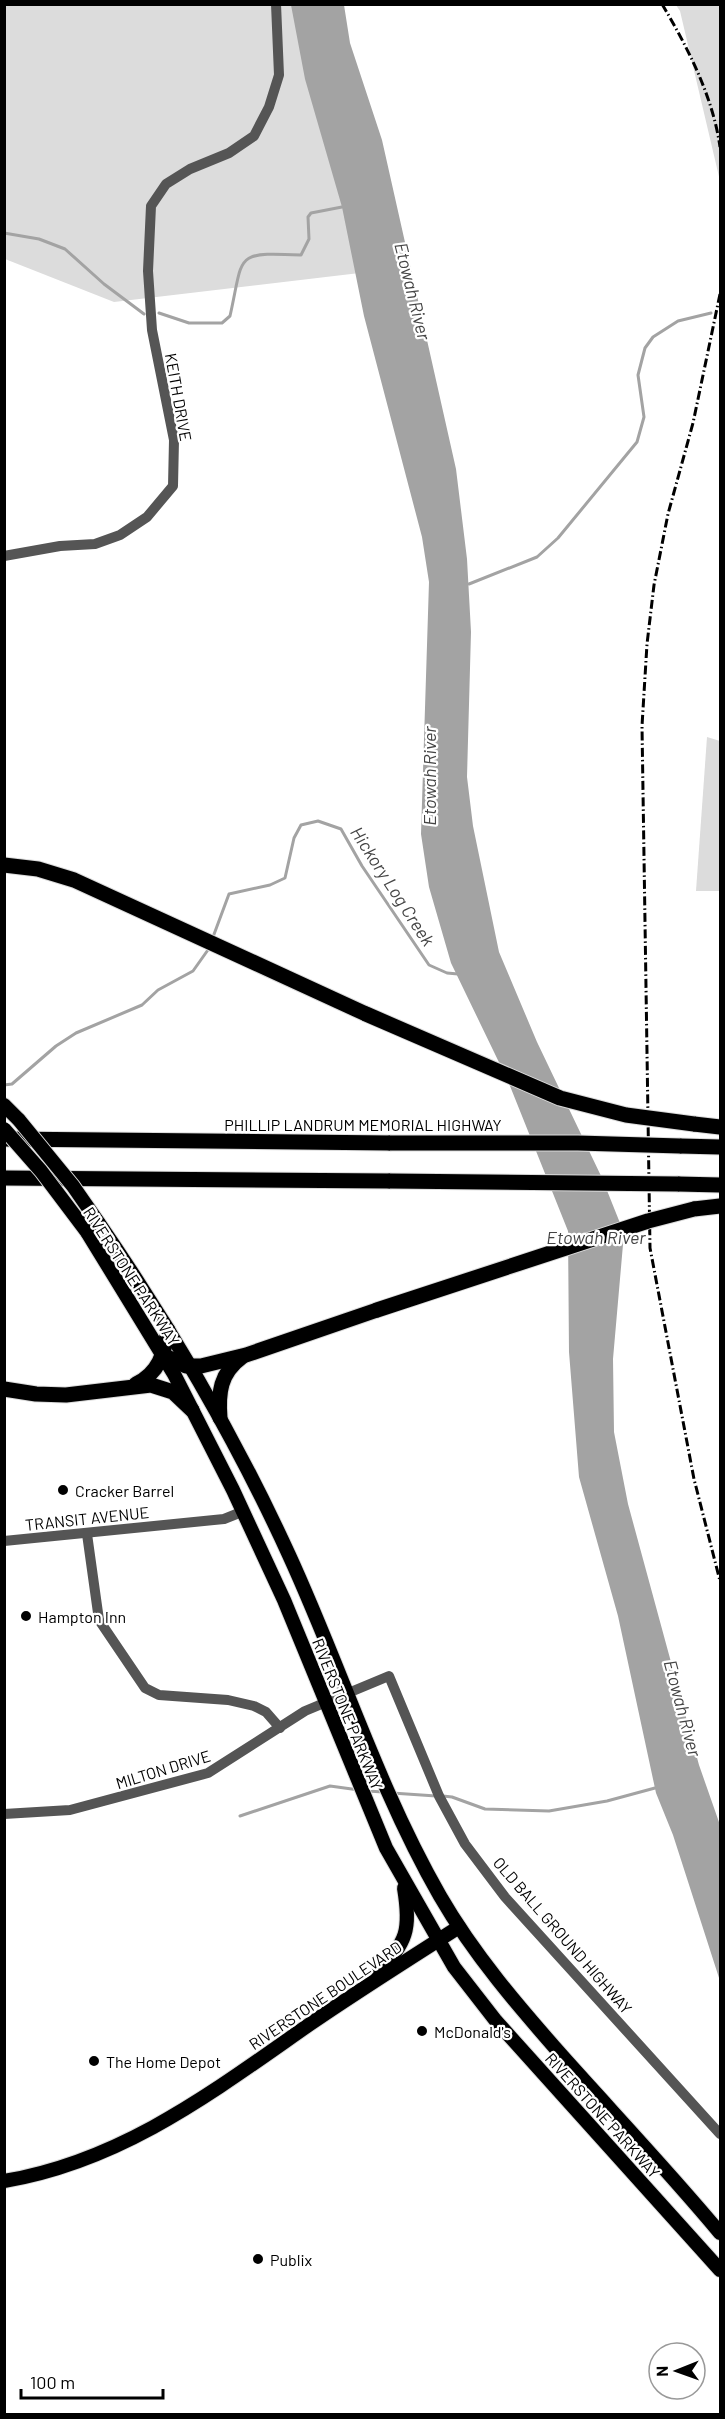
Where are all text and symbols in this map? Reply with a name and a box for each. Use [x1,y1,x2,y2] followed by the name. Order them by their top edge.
[390,240,436,342] water label: Etowah River
[162,351,196,443] street label: KEITH DRIVE
[418,726,440,826] water label: Etowah River
[346,822,440,950] water label: Hickory Log Creek
[224,1115,502,1134] street label: PHILLIP LANDRUM MEMORIAL HIGHWAY
[80,1203,184,1349] street label: RIVERSTONE PARKWAY
[546,1226,646,1248] water label: Etowah River
[75,1481,174,1500] place label: Cracker Barrel
[56,1483,70,1497] marker: Cracker Barrel
[24,1502,150,1534] street label: TRANSIT AVENUE
[38,1607,126,1626] place label: Hampton Inn
[19,1609,33,1623] marker: Hampton Inn
[309,1635,387,1793] street label: RIVERSTONE PARKWAY
[660,1657,707,1759] water label: Etowah River
[113,1746,213,1792] street label: MILTON DRIVE
[490,1853,636,2017] street label: OLD BALL GROUND HIGHWAY
[245,1937,405,2053] street label: RIVERSTONE BOULEVARD
[434,2022,511,2041] place label: McDonald's
[415,2024,429,2038] marker: McDonald's
[542,2048,664,2182] street label: RIVERSTONE PARKWAY
[106,2052,221,2071] place label: The Home Depot
[87,2054,101,2068] marker: The Home Depot
[270,2250,313,2269] place label: Publix
[251,2252,265,2266] marker: Publix
[647,2341,707,2401] north arrow
[21,2362,164,2400] scale bar
[652,2366,671,2377] text: N
[30,2371,75,2393] text: 100 m

